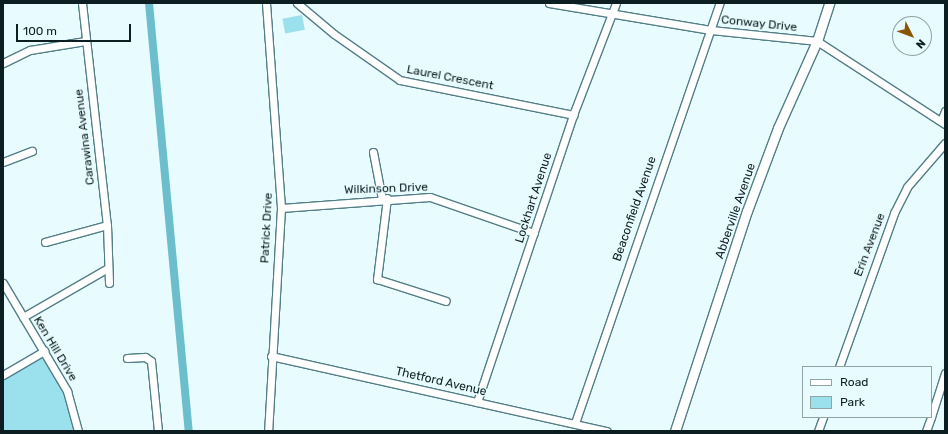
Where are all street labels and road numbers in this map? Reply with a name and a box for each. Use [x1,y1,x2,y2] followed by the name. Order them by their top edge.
[720,13,798,35] street label: Conway Drive
[405,63,495,93] street label: Laurel Crescent
[72,88,98,186] street label: Carawina Avenue
[513,151,555,245] street label: Lockhart Avenue
[610,154,660,264] street label: Beaconfield Avenue
[713,161,759,261] street label: Abberville Avenue
[344,180,428,198] street label: Wilkinson Drive
[258,192,276,264] street label: Patrick Drive
[851,211,889,279] street label: Erin Avenue
[30,314,80,384] street label: Ken Hill Drive
[394,364,488,400] street label: Thetford Avenue

